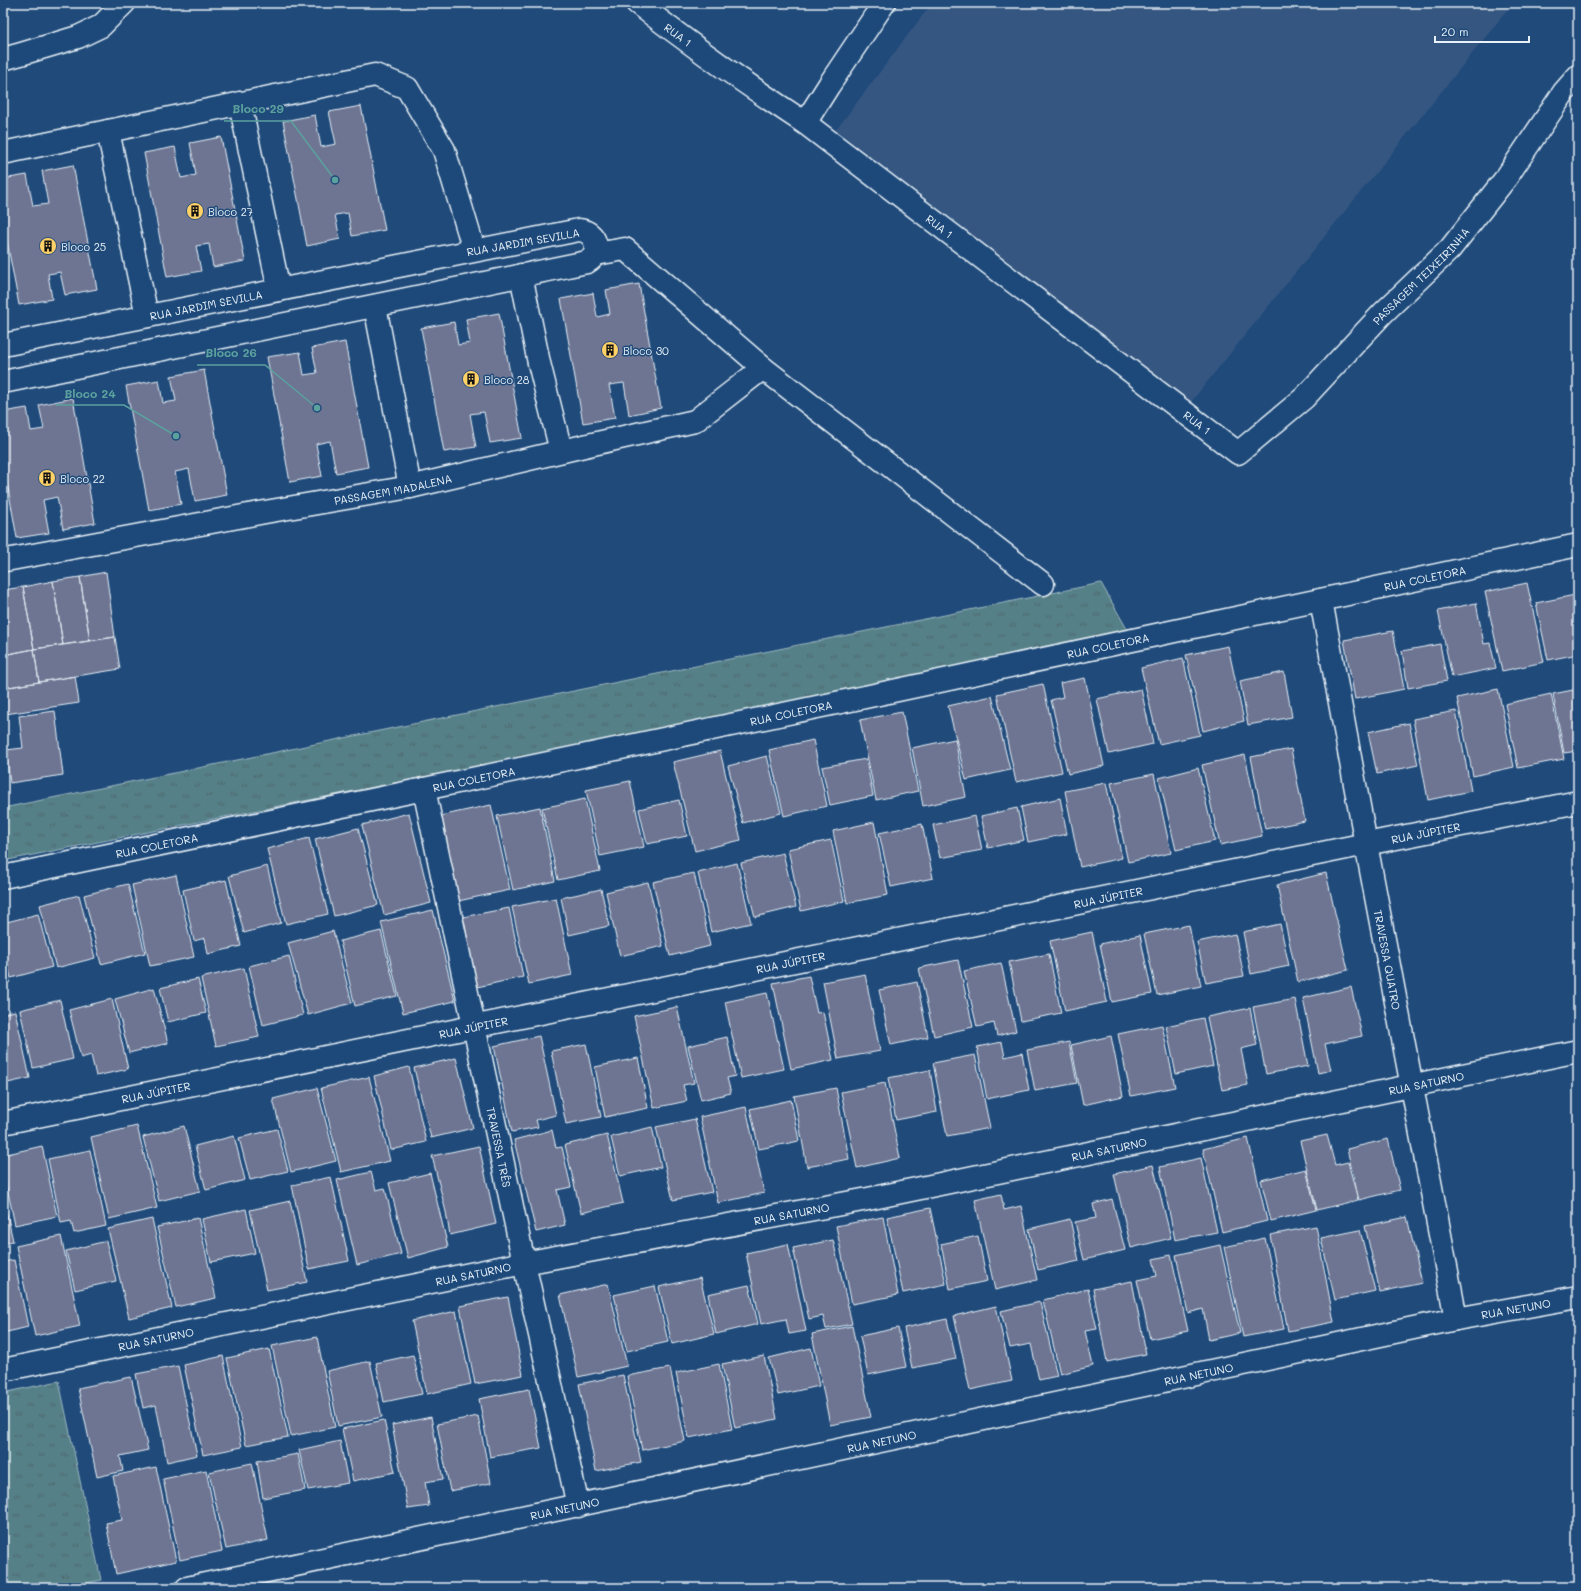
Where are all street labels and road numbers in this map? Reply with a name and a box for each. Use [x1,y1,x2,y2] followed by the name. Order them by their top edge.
[662,19,695,50] street label: RUA 1
[923,211,956,241] street label: RUA 1
[1369,224,1472,327] street label: PASSAGEM TEIXEIRINHA
[465,225,581,259] street label: RUA JARDIM SEVILLA
[148,286,264,323] street label: RUA JARDIM SEVILLA
[1181,407,1214,437] street label: RUA 1
[333,470,453,507] street label: PASSAGEM MADALENA
[1382,562,1467,594] street label: RUA COLETORA
[1065,629,1150,661] street label: RUA COLETORA
[748,697,834,728] street label: RUA COLETORA
[431,763,516,795] street label: RUA COLETORA
[1390,818,1461,846] street label: RUA JÚPITER
[114,829,199,861] street label: RUA COLETORA
[1072,882,1144,911] street label: RUA JÚPITER
[1371,909,1405,1011] street label: TRAVESSA QUATRO
[755,947,826,976] street label: RUA JÚPITER
[437,1012,509,1041] street label: RUA JÚPITER
[1387,1067,1466,1098] street label: RUA SATURNO
[120,1077,192,1106] street label: RUA JÚPITER
[484,1106,515,1189] street label: TRAVESSA TRÊS
[1070,1134,1148,1164] street label: RUA SATURNO
[752,1199,831,1228] street label: RUA SATURNO
[434,1258,513,1289] street label: RUA SATURNO
[1480,1295,1552,1322] street label: RUA NETUNO
[117,1323,195,1354] street label: RUA SATURNO
[1163,1359,1235,1388] street label: RUA NETUNO
[846,1426,918,1455] street label: RUA NETUNO
[529,1493,601,1523] street label: RUA NETUNO

